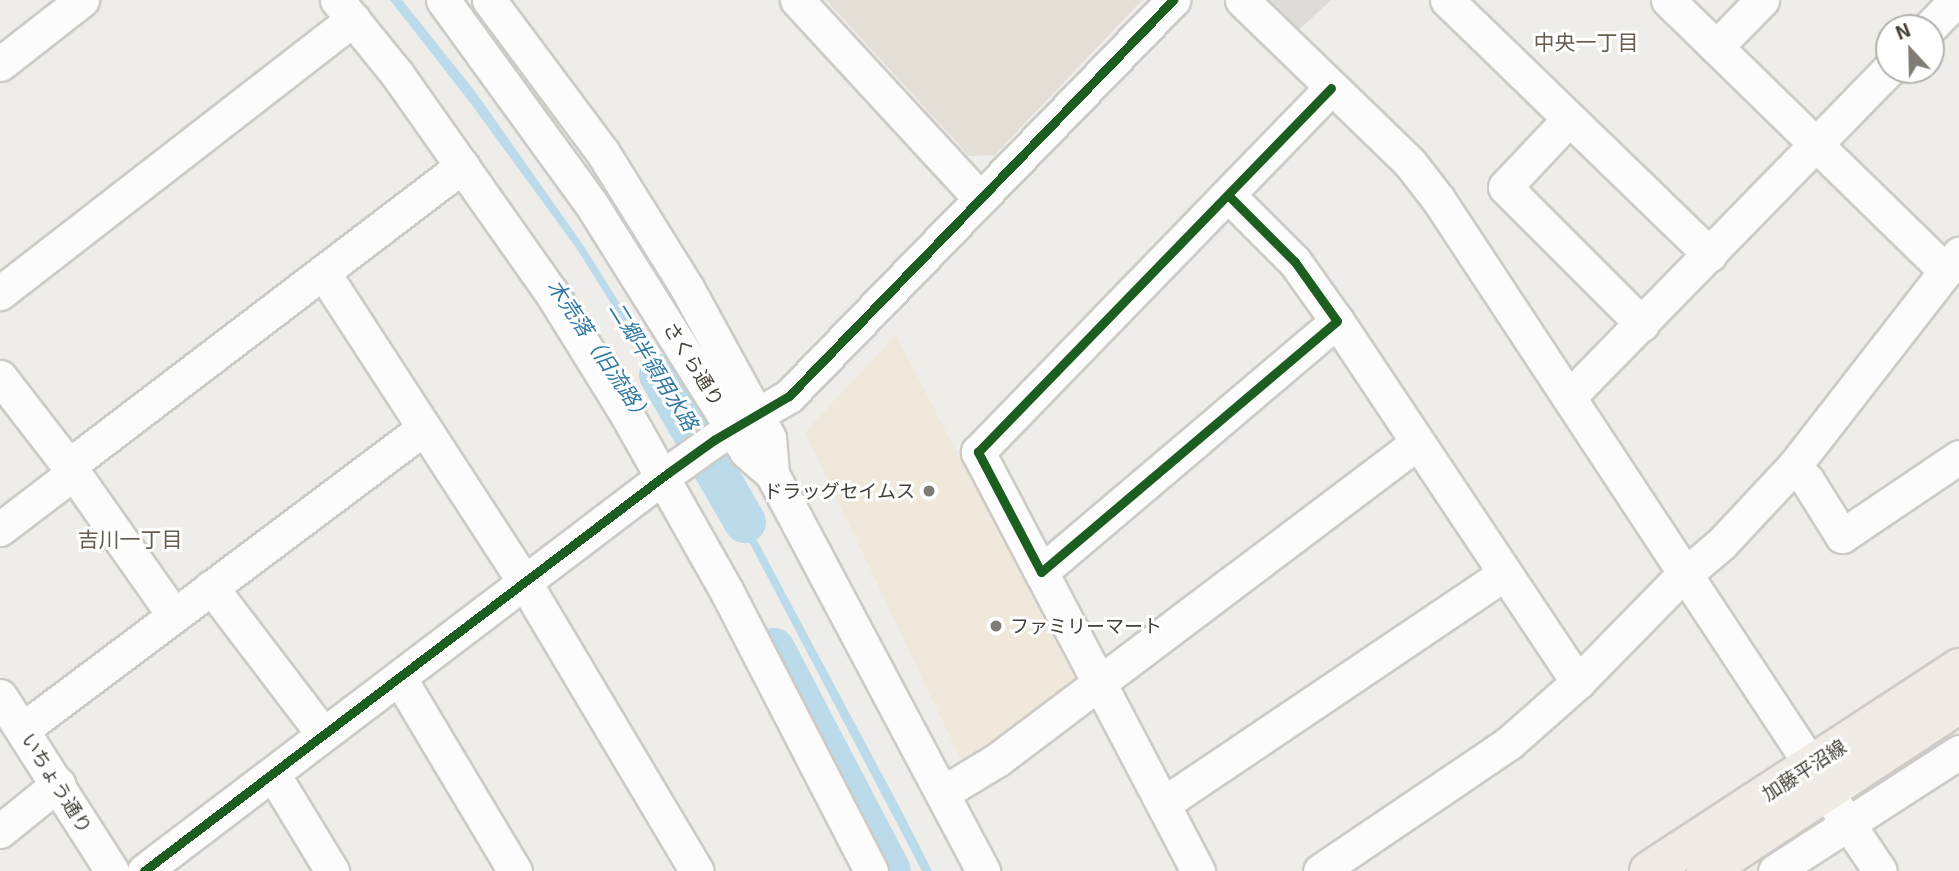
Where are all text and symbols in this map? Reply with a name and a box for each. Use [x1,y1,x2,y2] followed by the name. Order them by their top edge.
[1875,14,1945,84] north arrow
[1892,18,1913,44] text: N
[1534,29,1638,55] district label: 中央一丁目
[543,274,657,428] water label: 木売落（旧流路）
[604,297,704,435] water label: 二郷半領用水路
[659,318,729,410] street label: さくら通り
[763,480,915,502] place label: ドラッグセイムス
[921,483,937,499] marker: ドラッグセイムス
[78,526,182,552] district label: 吉川一丁目
[1010,615,1162,637] place label: ファミリーマート
[988,618,1004,634] marker: ファミリーマート
[17,729,97,837] street label: いちょう通り
[1758,735,1850,805] street label: 加藤平沼線

